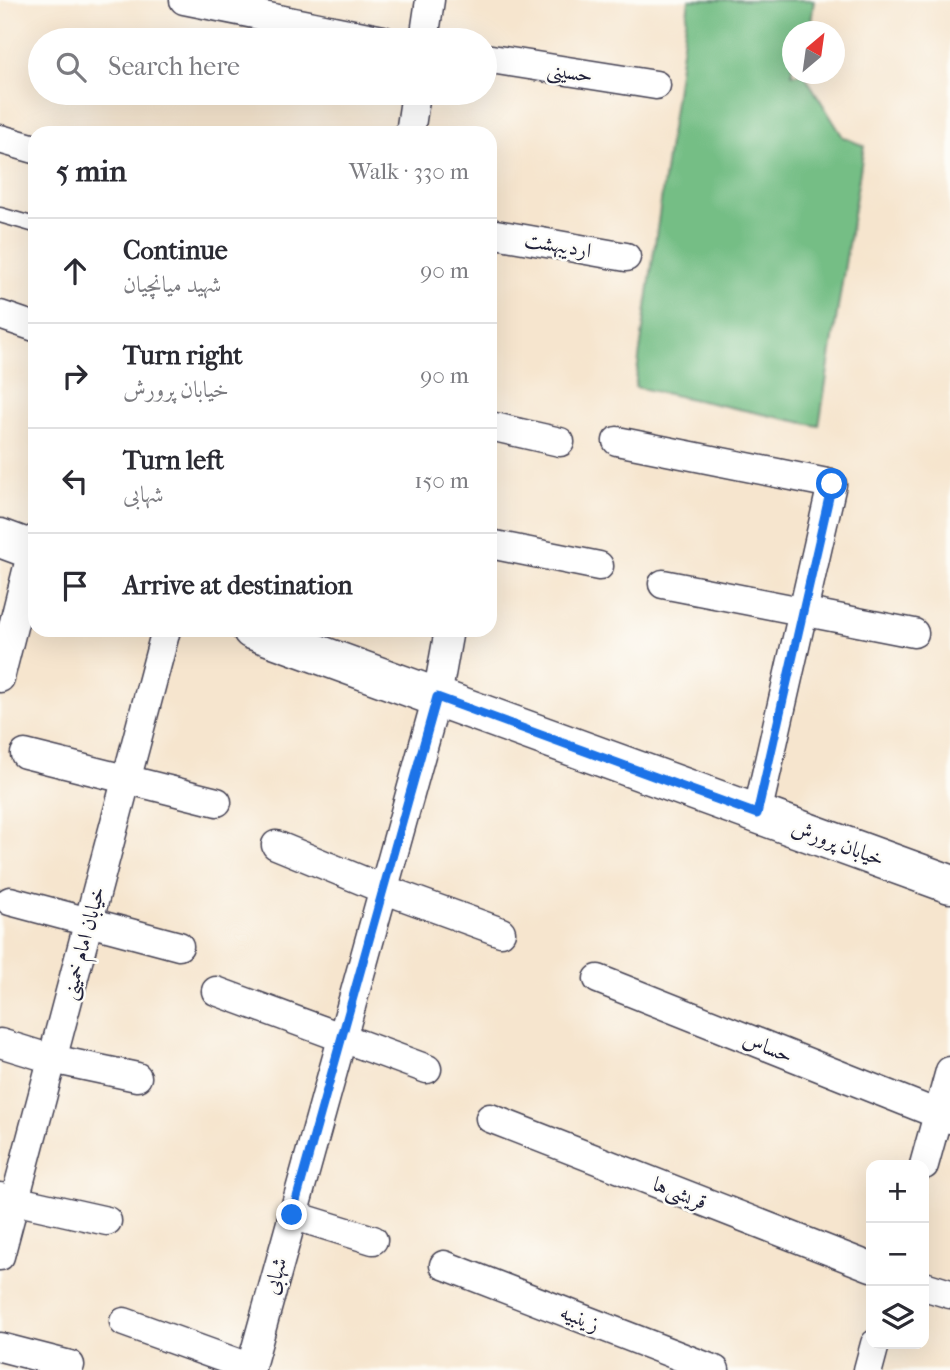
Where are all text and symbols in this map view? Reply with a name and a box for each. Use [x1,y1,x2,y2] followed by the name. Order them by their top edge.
[782,21,845,84] north arrow
[28,28,497,105] search box
[52,48,90,86] icon: search
[108,51,240,82] text: Search here
[545,57,595,90] street label: حسینی
[56,154,127,189] text: 5 min
[349,158,469,185] text: Walk · 330 m
[522,227,593,265] street label: اردیبهشت
[123,235,228,266] text: Continue
[56,252,94,290] icon: ahead
[420,257,469,284] text: 90 m
[123,271,222,298] text: شهید میانچیان
[123,340,243,371] text: Turn right
[56,357,94,395] icon: right
[420,362,469,389] text: 90 m
[123,376,229,403] text: خیابان پرورش
[123,445,224,476] text: Turn left
[56,462,94,500] icon: left
[414,467,469,494] text: 150 m
[816,468,847,499] route start
[123,481,164,508] text: شهابی
[56,567,94,605] icon: arrive
[123,570,353,601] text: Arrive at destination
[788,815,887,872] street label: خیابان پرورش
[56,884,115,1004] street label: خیابان امام خمینی
[740,1026,796,1068] street label: حساس
[866,1160,929,1349] map controls
[866,1160,929,1223] button: +
[649,1172,710,1217] street label: قریشی‌ها
[276,1199,307,1230] route end
[866,1223,929,1286] button: −
[259,1255,294,1298] street label: شهابی
[866,1286,929,1349] button: layers
[557,1300,603,1337] street label: زینبیه

